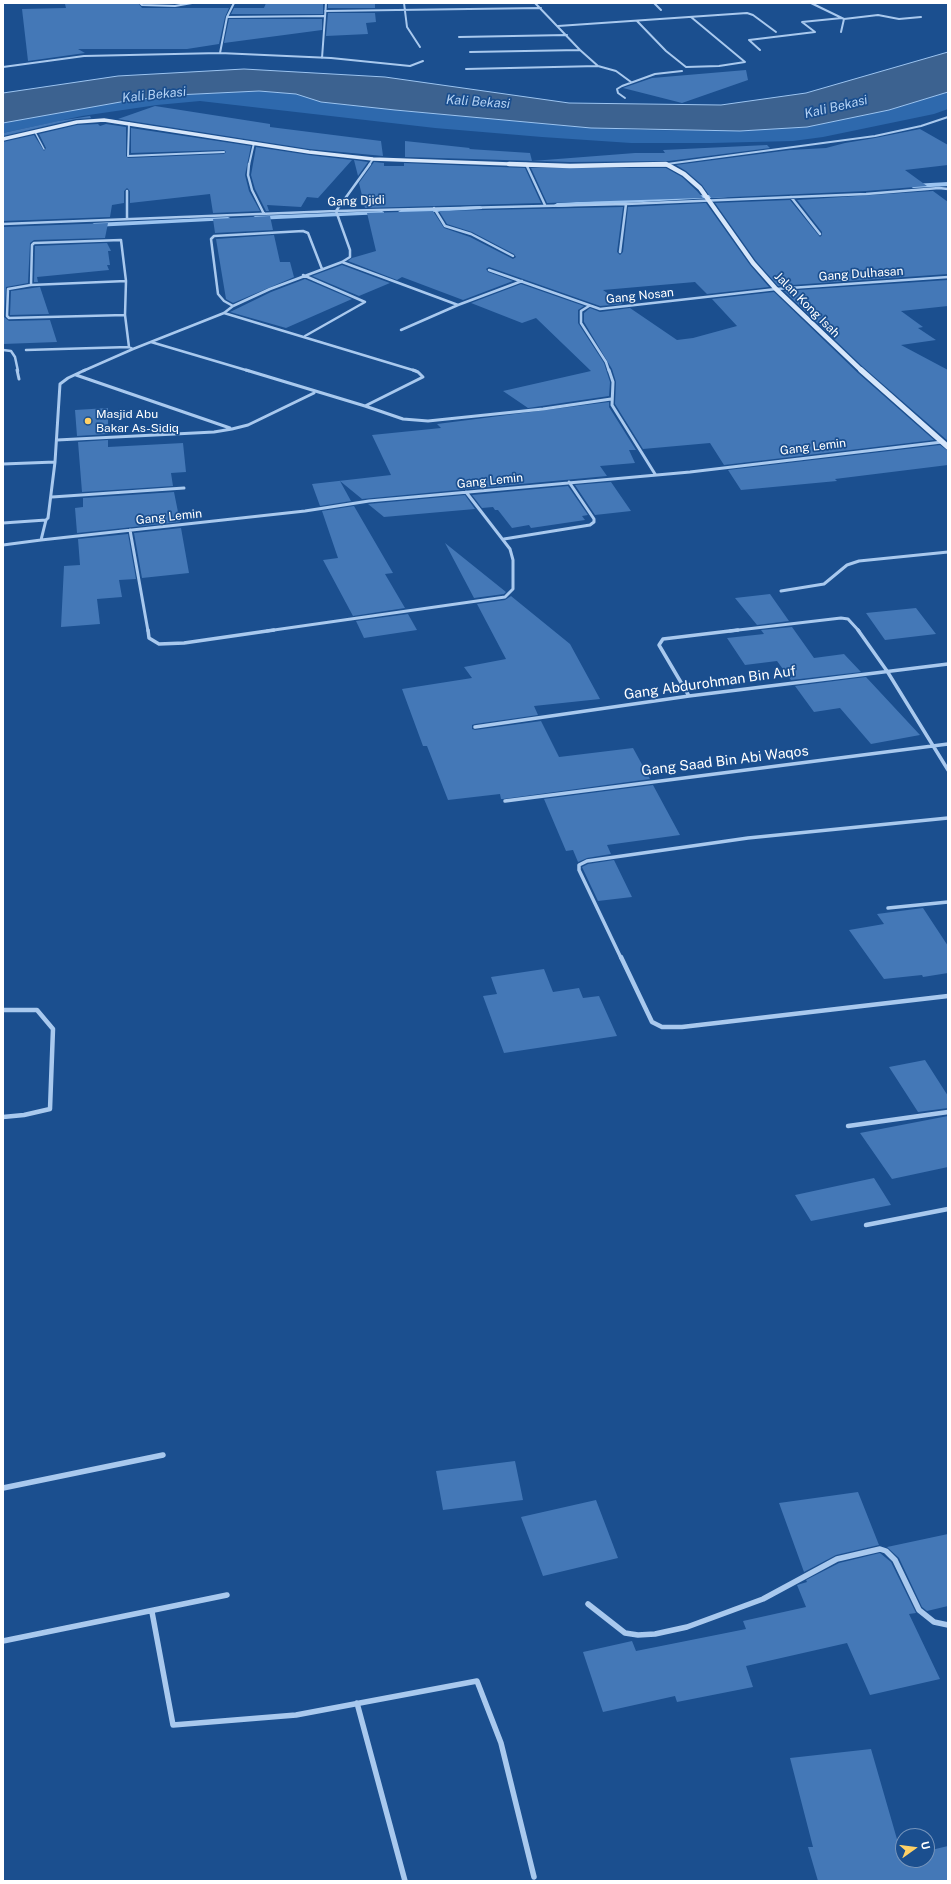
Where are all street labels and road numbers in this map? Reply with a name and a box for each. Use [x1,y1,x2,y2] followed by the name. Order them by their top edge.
[327,193,385,209] street label: Gang Djidi
[818,264,904,284] street label: Gang Dulhasan
[771,269,843,341] street label: Jalan Kong Isah
[605,285,675,307] street label: Gang Nosan
[779,436,847,458] street label: Gang Lemin
[456,470,524,492] street label: Gang Lemin
[135,506,203,528] street label: Gang Lemin
[623,663,797,703] street label: Gang Abdurohman Bin Auf
[641,742,809,780] street label: Gang Saad Bin Abi Waqos

